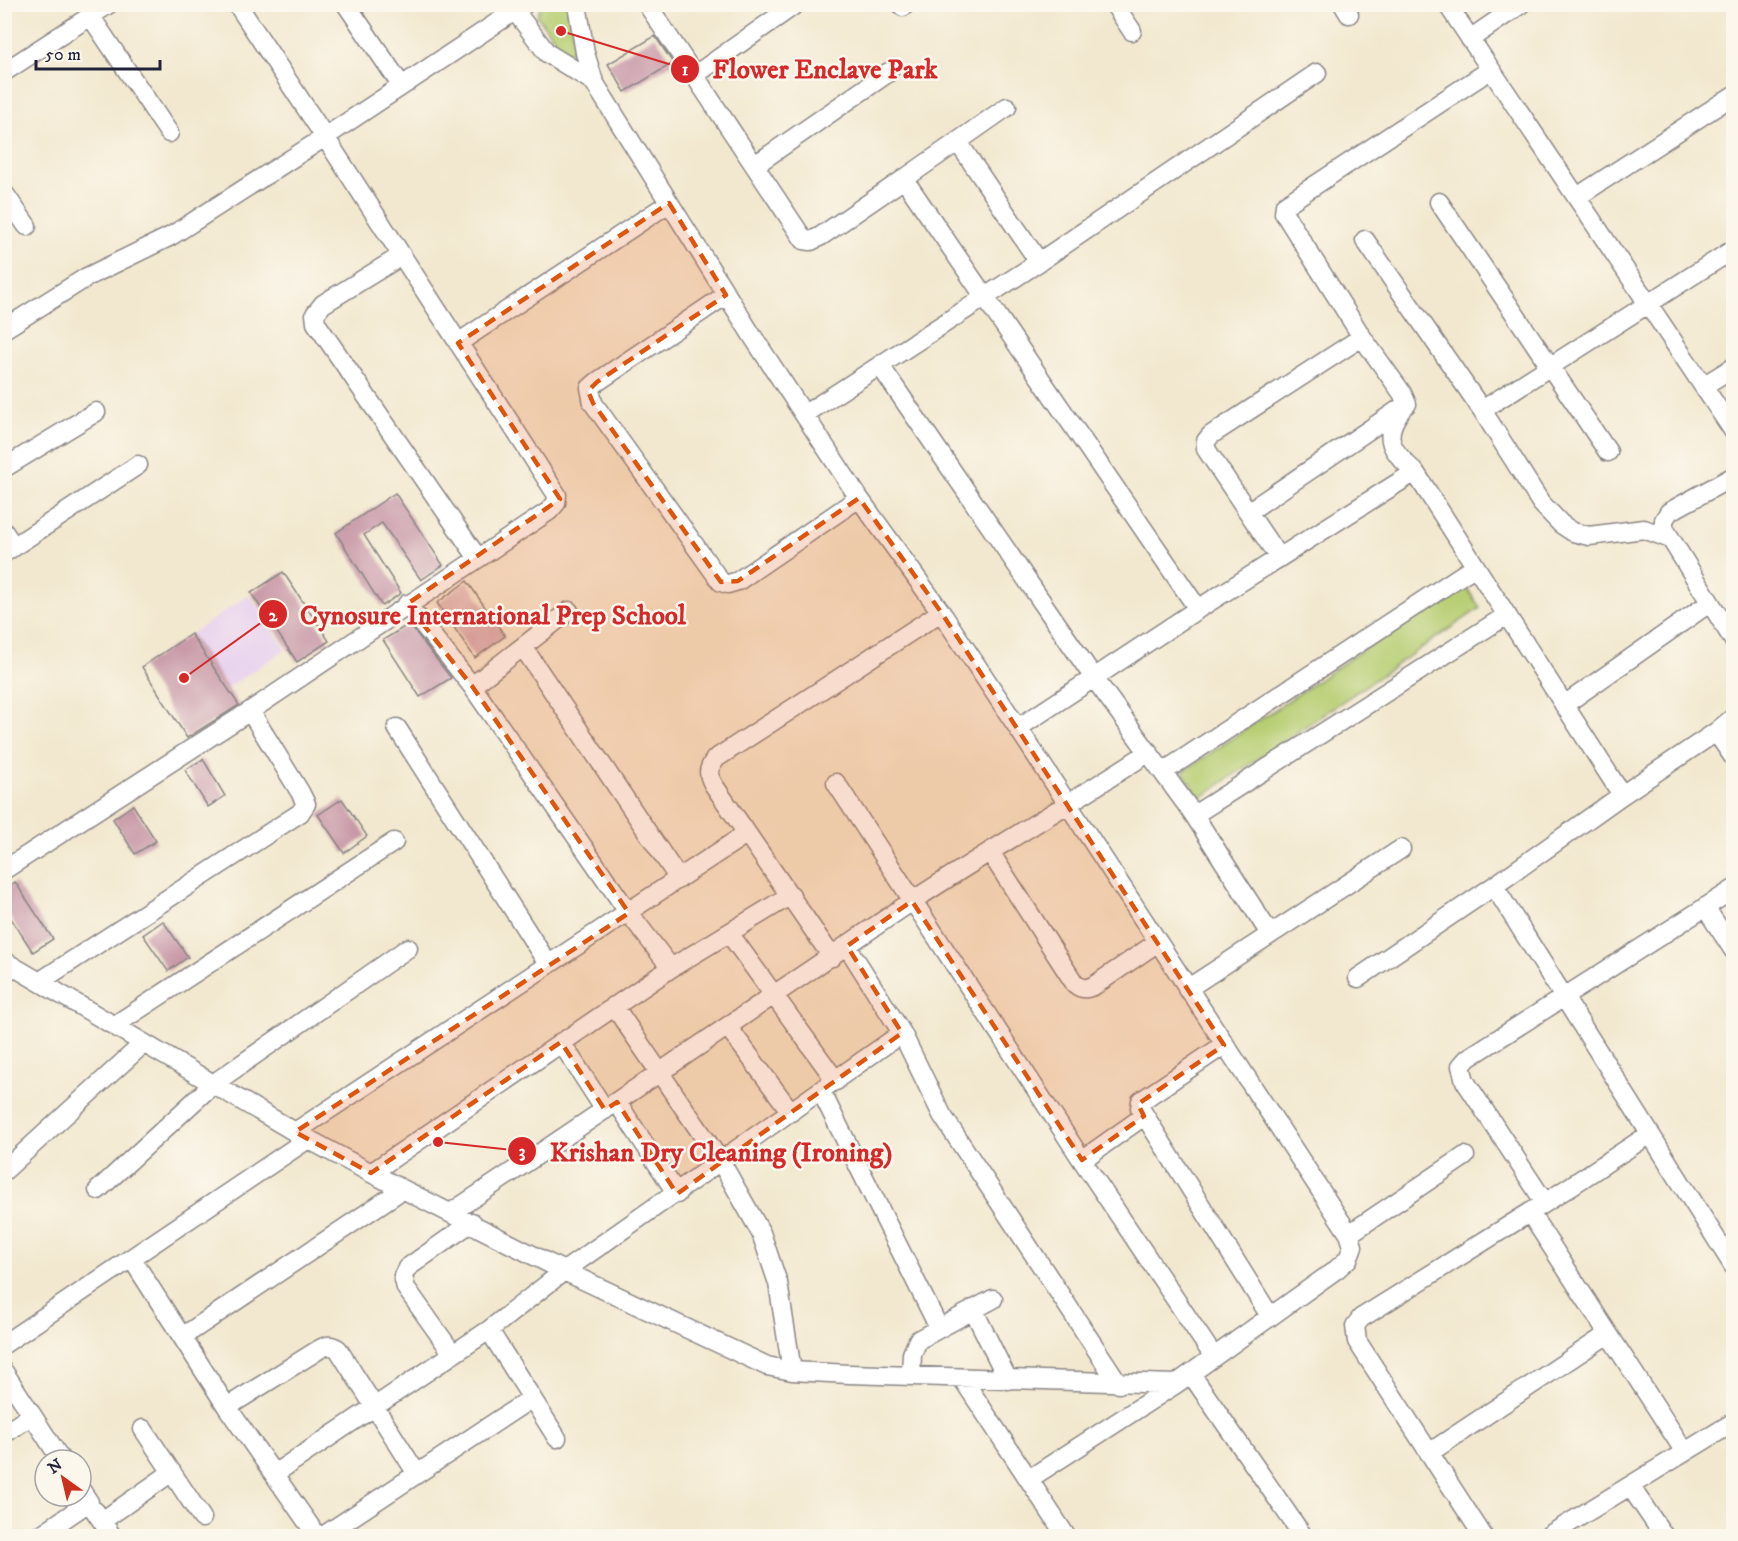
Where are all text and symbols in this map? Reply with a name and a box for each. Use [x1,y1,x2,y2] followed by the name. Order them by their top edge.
[36,33,160,71] scale bar
[45,44,81,66] text: 50 m
[670,46,950,91] callout: Flower Enclave Park
[712,53,938,87] text: Flower Enclave Park
[682,59,689,81] text: 1
[258,592,698,637] callout: Cynosure International Prep School
[300,599,687,633] text: Cynosure International Prep School
[269,605,279,627] text: 2
[507,1129,904,1174] callout: Krishan Dry Cleaning (Ironing)
[550,1136,892,1170] text: Krishan Dry Cleaning (Ironing)
[519,1141,526,1163] text: 3
[33,1448,93,1508] north arrow
[44,1454,66,1478] text: N

